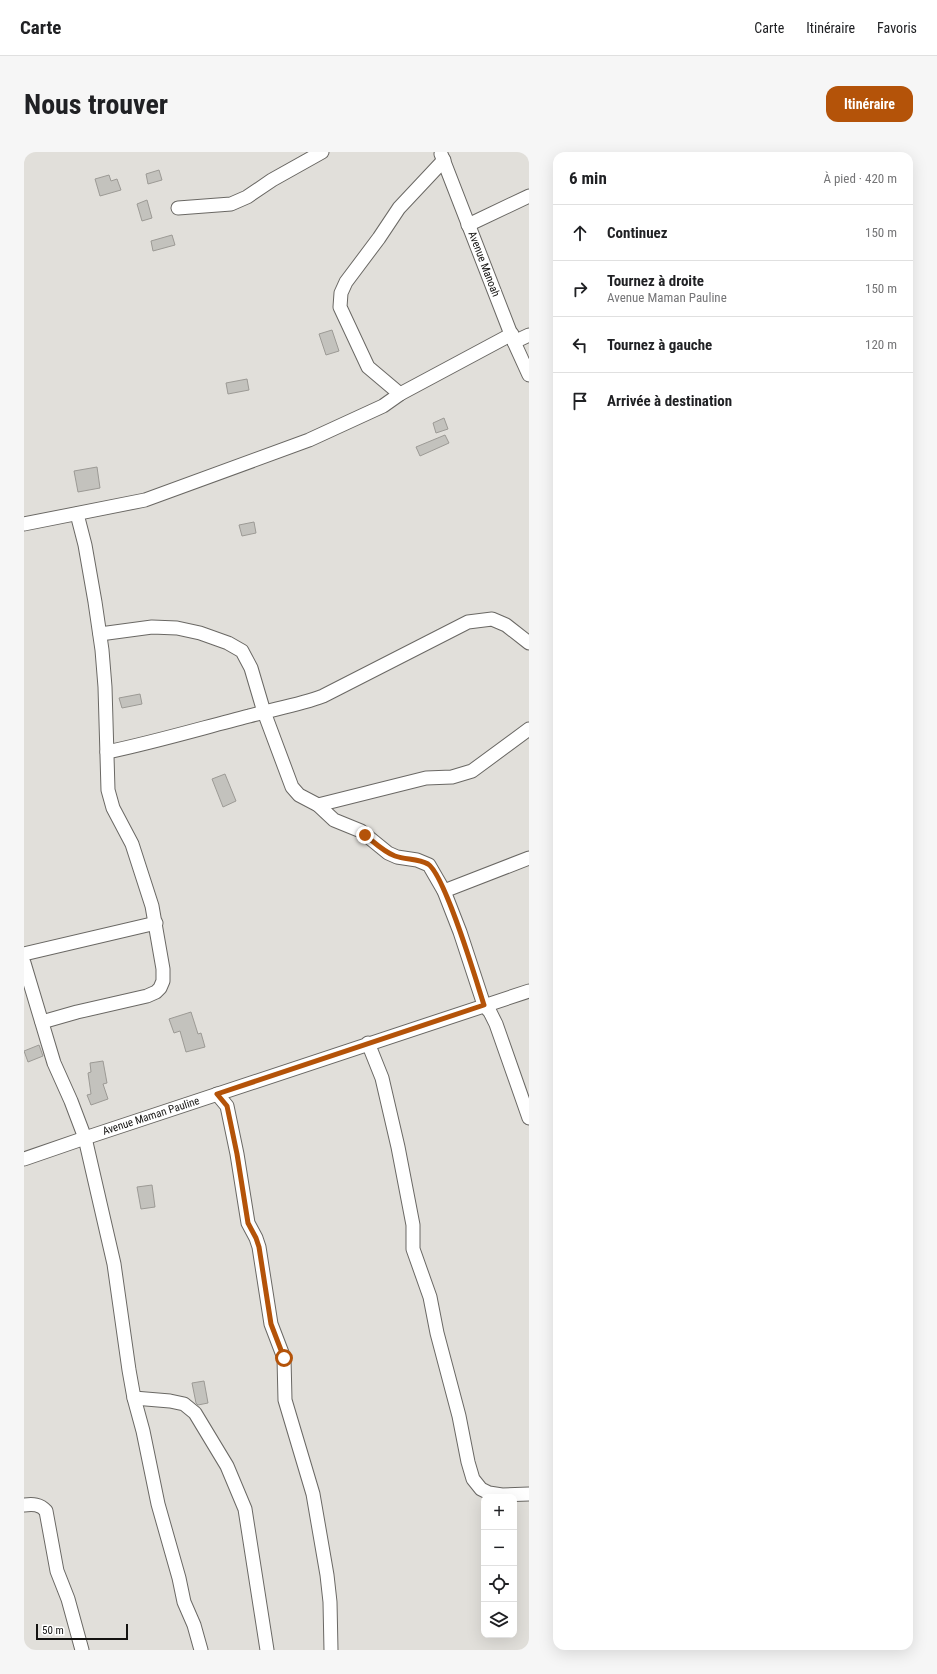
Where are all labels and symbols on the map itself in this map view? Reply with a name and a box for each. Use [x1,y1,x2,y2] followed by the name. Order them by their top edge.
[466,229,502,299] street label: Avenue Manoah
[356,826,374,844] route end
[101,1094,201,1138] street label: Avenue Maman Pauline
[275,1349,293,1367] route start
[36,1622,128,1641] scale bar

